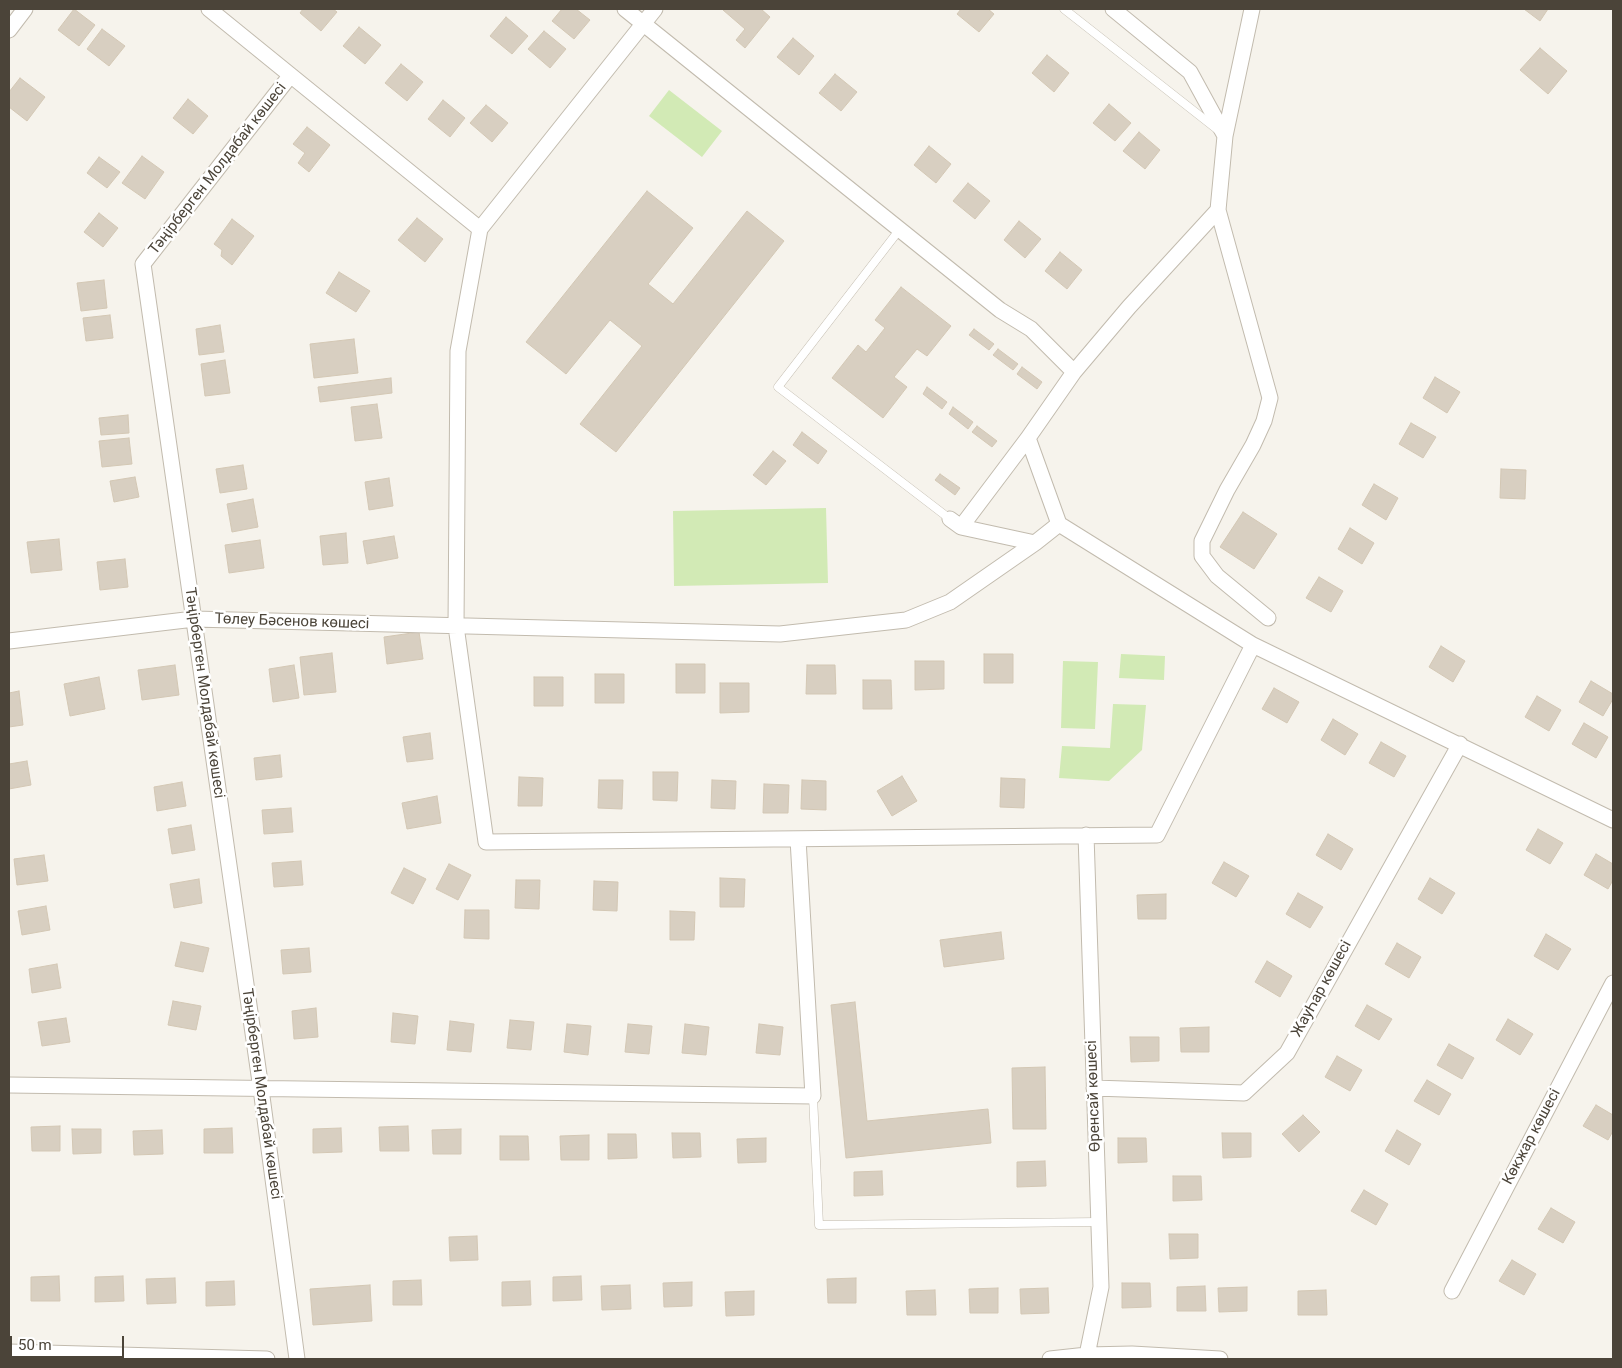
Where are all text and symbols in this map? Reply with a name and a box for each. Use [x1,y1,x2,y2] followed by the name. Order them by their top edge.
[145,80,291,258] street label: Тәңірберген Молдабай көшесі
[180,586,228,800] street label: Тәңірберген Молдабай көшесі
[214,610,370,634] street label: Төлеу Бәсенов көшесі
[1288,938,1356,1040] street label: ЖауҺар көшесі
[237,987,285,1201] street label: Тәңірберген Молдабай көшесі
[1083,1040,1105,1152] street label: Өренсай көшесі
[1499,1086,1565,1188] street label: Көкжар көшесі
[12,1326,126,1358] scale bar
[18,1336,52,1354] text: 50 m

